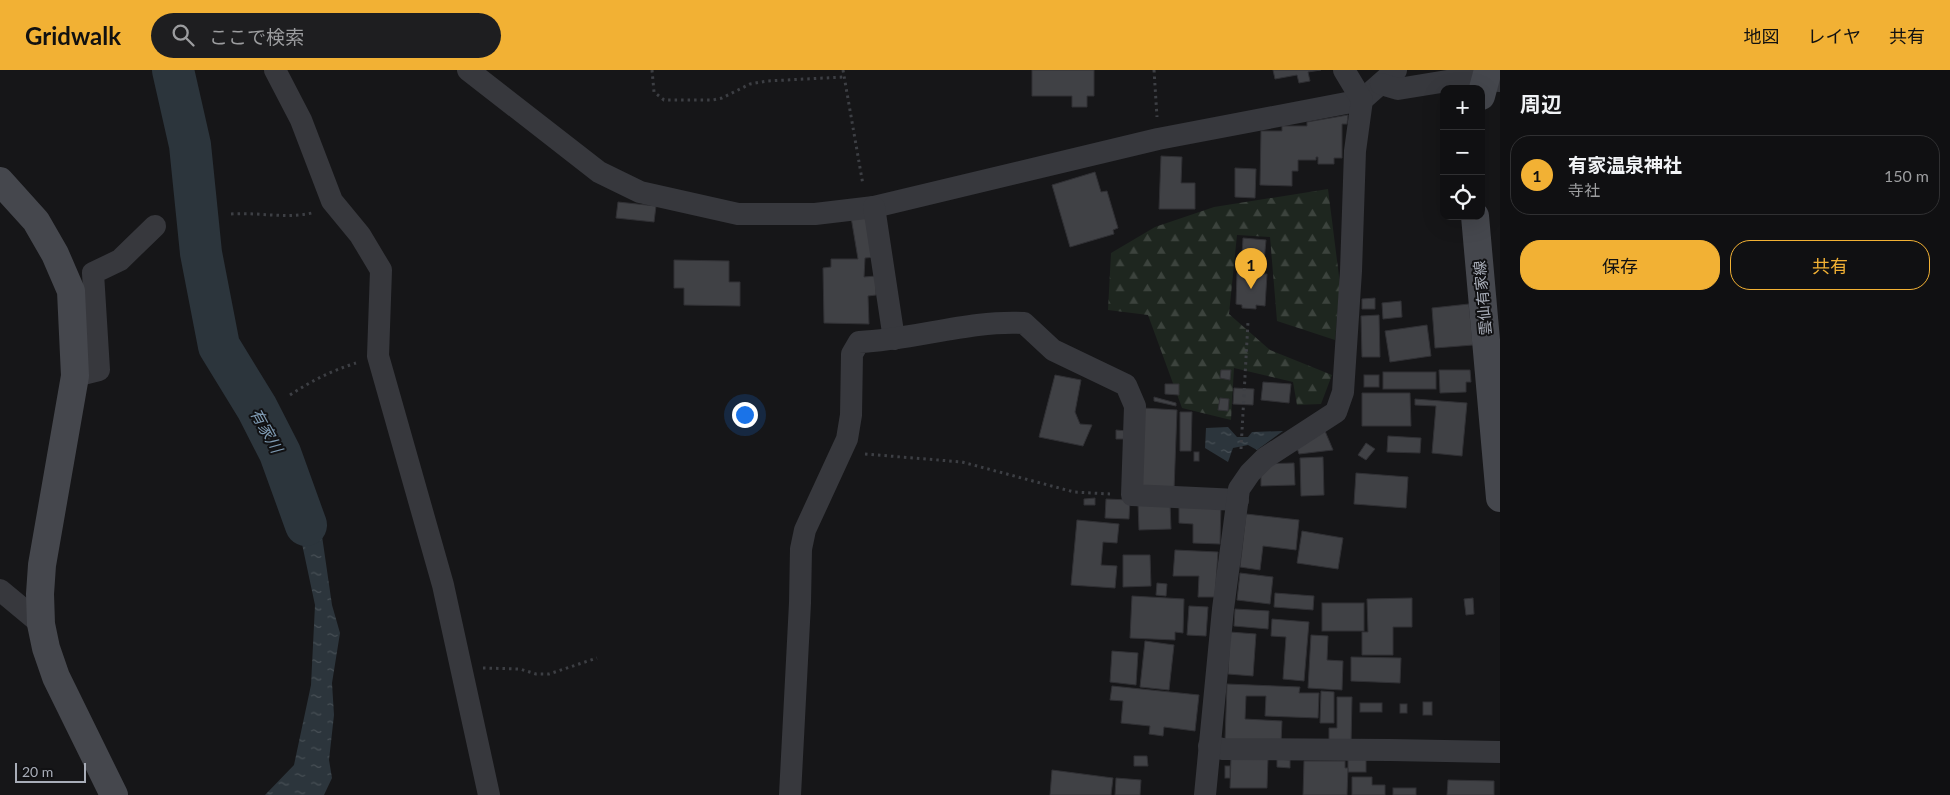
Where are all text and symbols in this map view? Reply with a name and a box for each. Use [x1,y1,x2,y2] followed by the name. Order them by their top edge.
[151,13,501,58] search box
[25,21,121,50] text: Gridwalk
[169,21,197,49] icon: search
[209,25,304,48] text: ここで検索
[1744,25,1780,47] text: 地図
[1808,25,1861,47] text: レイヤ
[1889,25,1925,47] text: 共有
[1440,85,1485,220] map controls
[1440,85,1485,130] button: +
[1520,91,1562,116] text: 周辺
[1440,130,1485,175] button: −
[1568,153,1682,176] text: 有家温泉神社
[1532,166,1542,185] text: 1
[1884,166,1929,185] text: 150 m
[1440,175,1485,220] button: locate
[1568,180,1600,199] text: 寺社
[1520,240,1720,290] button: 保存
[1730,240,1930,290] button: 共有
[1235,248,1267,289] pin: 1
[1470,260,1494,336] street label: 雲仙有家線
[732,402,758,428] your location
[247,404,288,457] water label: 有家川
[15,760,86,783] scale bar
[22,763,53,780] text: 20 m

